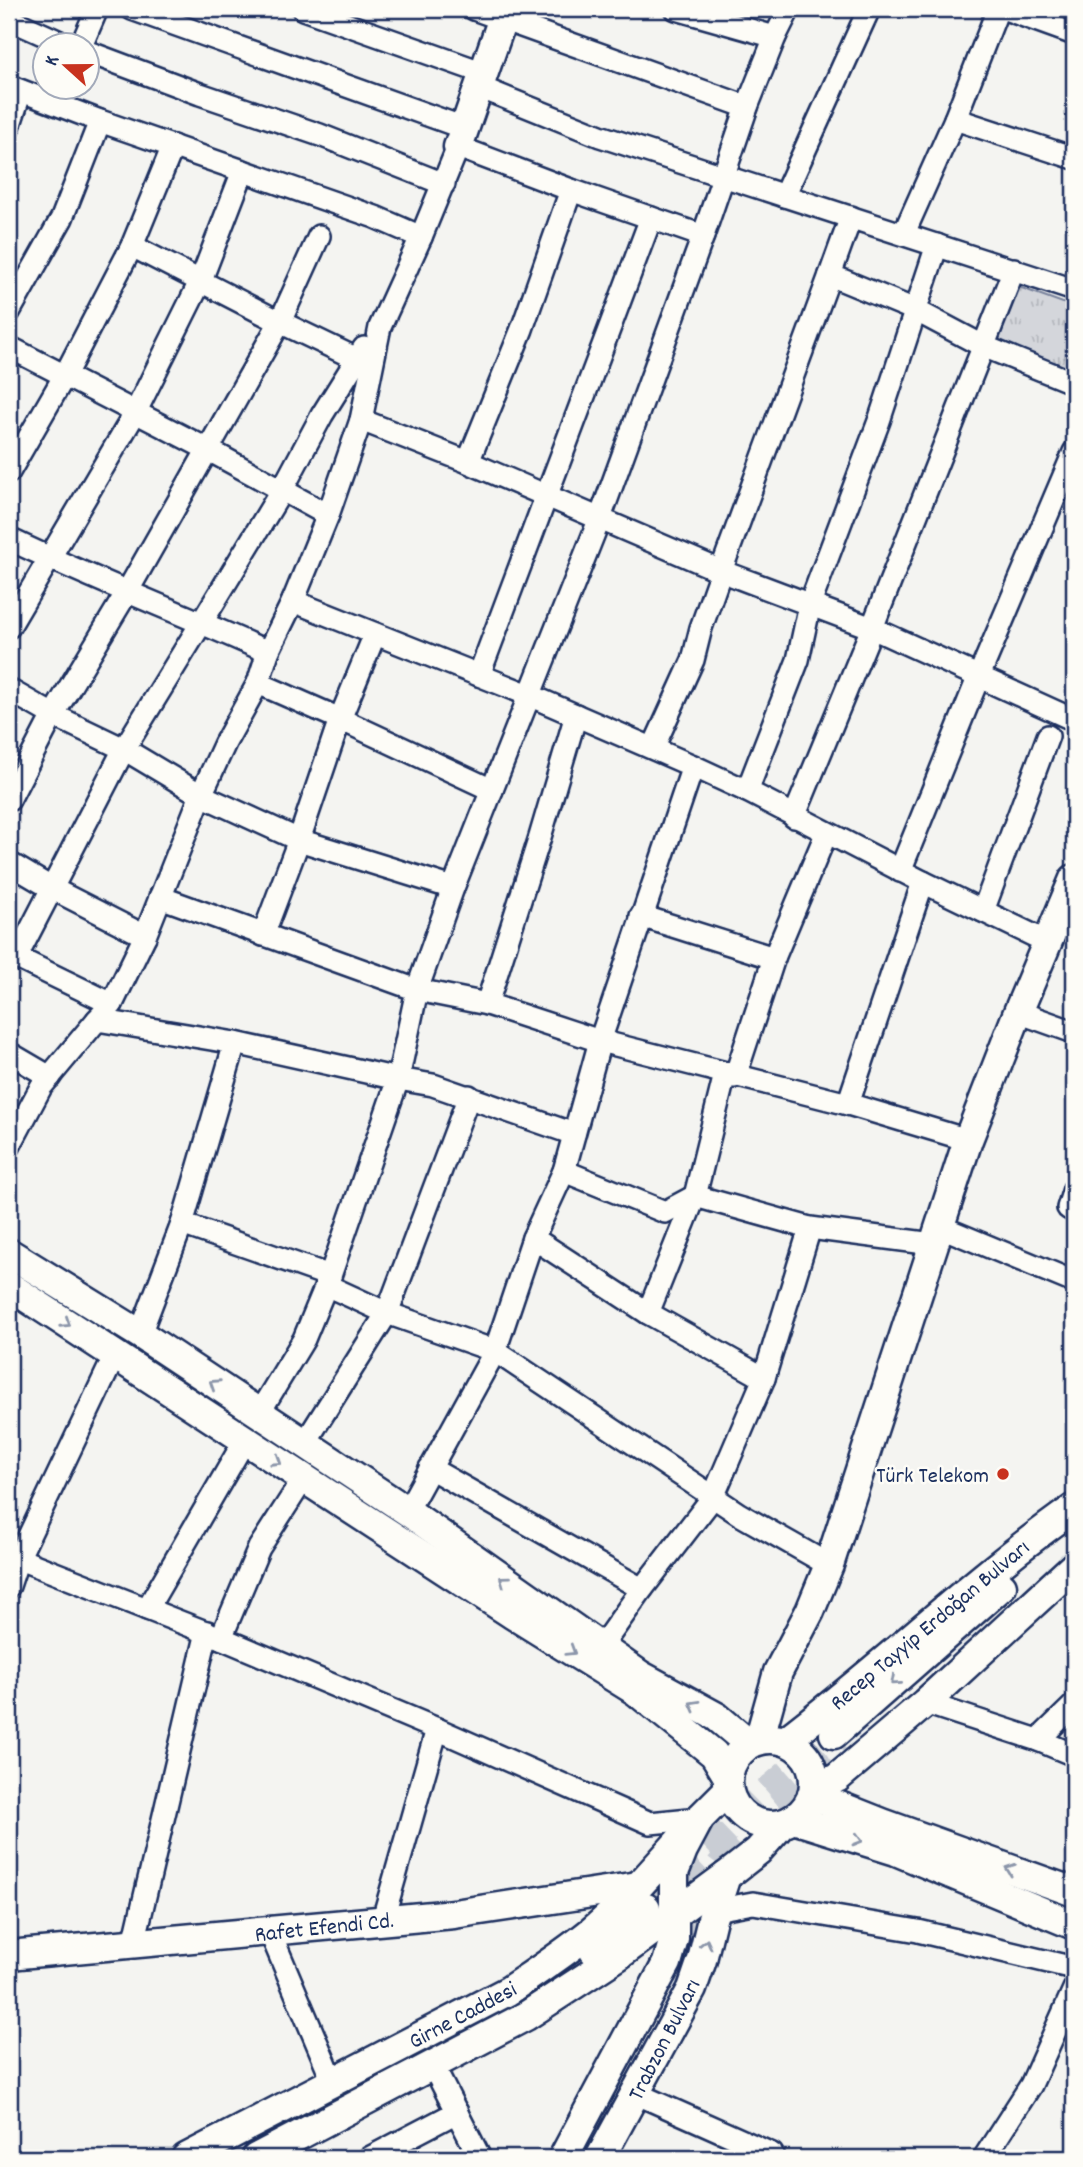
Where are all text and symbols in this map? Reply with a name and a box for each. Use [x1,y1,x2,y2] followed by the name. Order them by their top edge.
[32,32,102,102] north arrow
[39,52,68,70] text: K
[58,1315,71,1327] one-way arrow
[209,1379,222,1392] one-way arrow
[269,1453,282,1465] one-way arrow
[876,1461,989,1494] place label: Türk Telekom
[995,1466,1011,1482] marker: Türk Telekom
[824,1533,1038,1720] street label: Recep Tayyip Erdoğan Bulvarı
[499,1576,512,1588] one-way arrow
[563,1642,576,1655] one-way arrow
[891,1673,904,1685] one-way arrow
[689,1700,701,1713] one-way arrow
[852,1832,864,1847] one-way arrow
[1004,1863,1016,1877] one-way arrow
[253,1906,395,1953] street label: Rafet Efendi Cd.
[698,1938,712,1950] one-way arrow
[621,1974,711,2107] street label: Trabzon Bulvarı
[404,1975,524,2059] street label: Girne Caddesi

